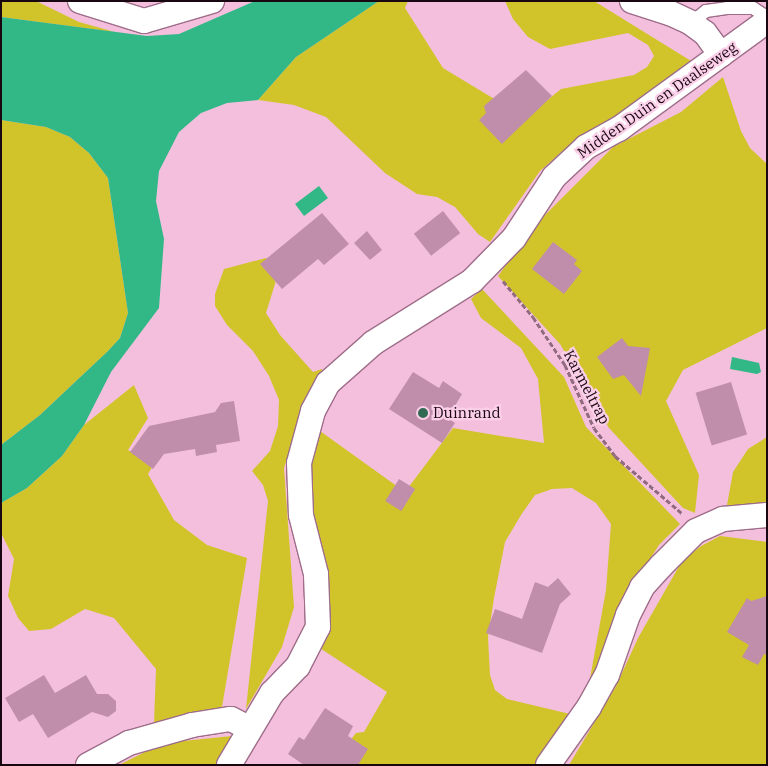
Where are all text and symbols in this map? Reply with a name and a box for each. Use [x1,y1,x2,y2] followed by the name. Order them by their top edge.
[574,38,740,162] street label: Midden Duin en Daalseweg
[560,347,614,427] street label: Karmeltrap
[433,404,501,422] place label: Duinrand
[417,407,429,419] marker: Duinrand

